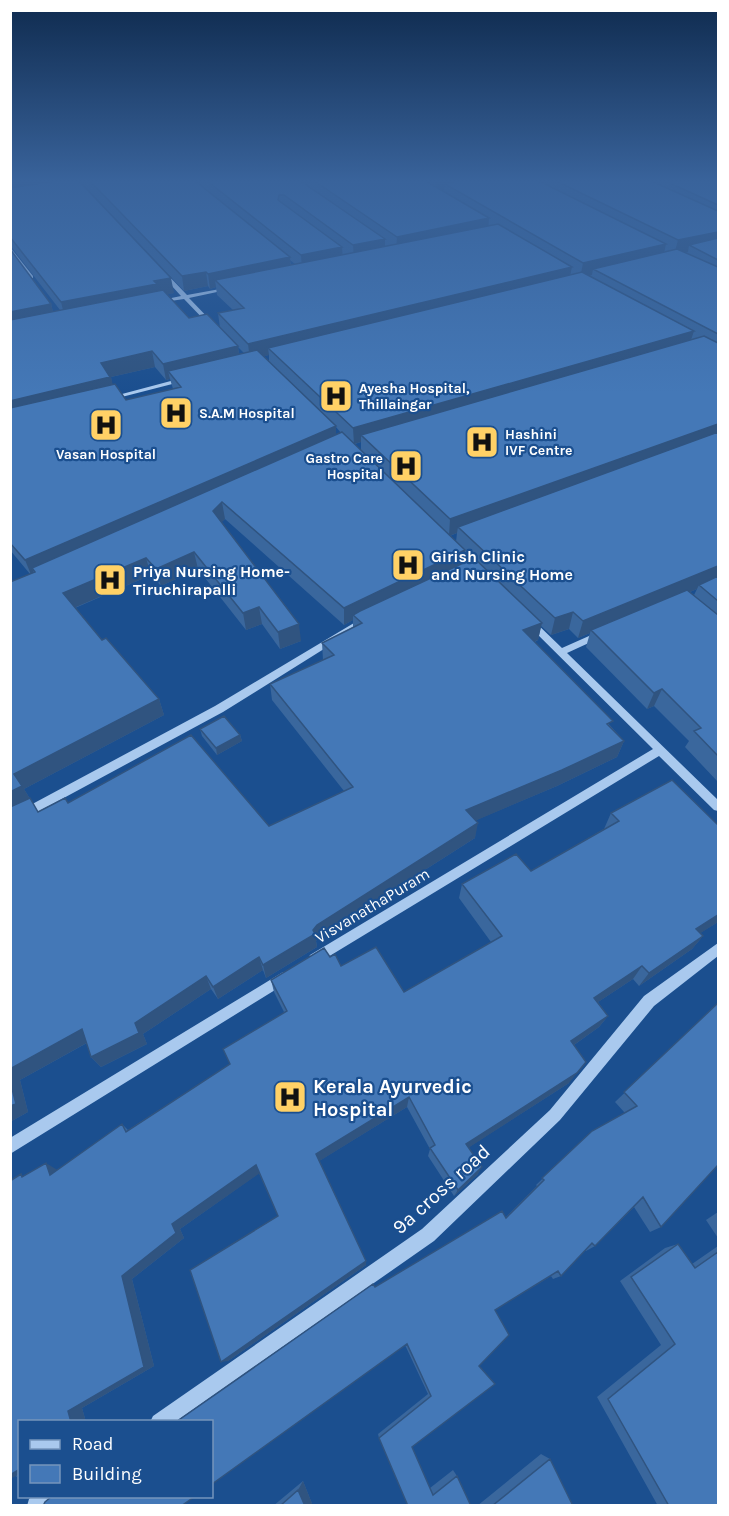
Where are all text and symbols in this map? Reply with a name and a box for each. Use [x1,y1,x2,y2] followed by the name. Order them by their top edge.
[318,378,354,414] hospital icon: Ayesha Hospital, Thillaingar
[359,380,470,413] place label: Ayesha Hospital, Thillaingar
[158,395,194,431] hospital icon: S.A.M Hospital
[199,405,295,422] place label: S.A.M Hospital
[88,407,124,443] hospital icon: Vasan Hospital
[464,424,500,460] hospital icon: Hashini IVF Centre
[505,426,572,459] place label: Hashini IVF Centre
[56,446,156,463] place label: Vasan Hospital
[388,448,424,484] hospital icon: Gastro Care Hospital
[305,450,383,483] place label: Gastro Care Hospital
[390,547,426,583] hospital icon: Girish Clinic and Nursing Home
[431,547,573,584] place label: Girish Clinic and Nursing Home
[92,562,128,598] hospital icon: Priya Nursing Home- Tiruchirapalli
[133,562,290,599] place label: Priya Nursing Home- Tiruchirapalli
[312,864,433,947] street label: VisvanathaPuram
[313,1075,472,1121] place label: Kerala Ayurvedic Hospital
[272,1079,308,1115] hospital icon: Kerala Ayurvedic Hospital
[388,1140,495,1239] street label: 9a cross road
[18,1420,213,1498] legend
[72,1433,113,1455] text: Road
[72,1463,142,1485] text: Building

